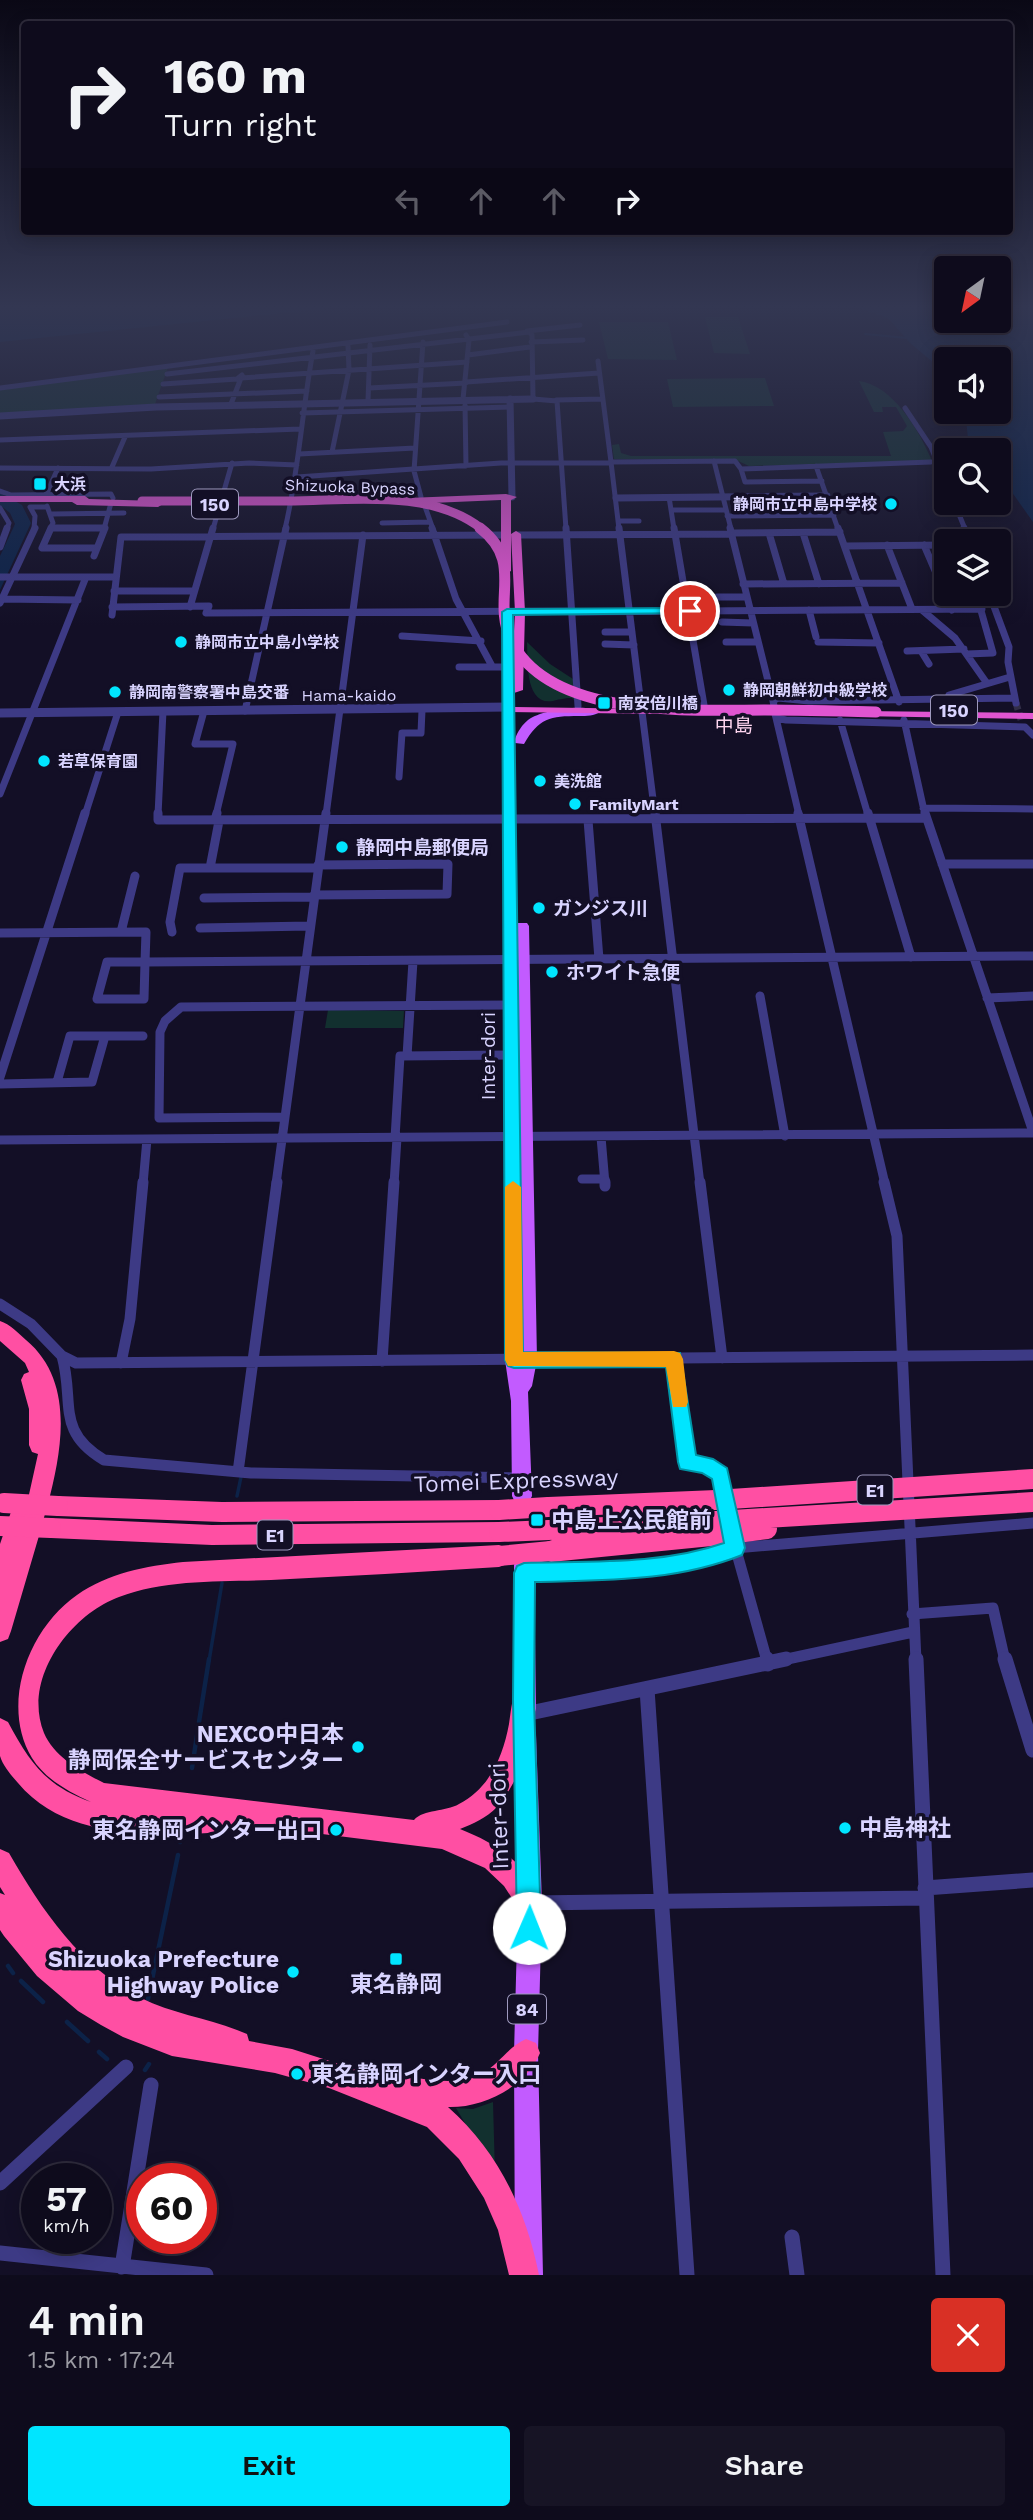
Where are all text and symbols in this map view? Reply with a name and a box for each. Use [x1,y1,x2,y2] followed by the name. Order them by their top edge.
[164,47,307,105] text: 160 m
[49,49,140,140] icon: right
[164,106,316,144] text: Turn right
[389,182,427,220] icon: left
[462,182,500,220] icon: ahead
[535,182,573,220] icon: ahead
[608,182,646,220] icon: right
[934,256,1012,332] north arrow
[934,256,1011,606] map controls
[934,347,1011,424] button: sound
[934,438,1011,515] button: search
[54,475,86,494] place label: 大浜
[285,475,415,499] street label: Shizuoka Bypass
[32,476,48,492] marker: 大浜
[192,490,238,518] road number: 150
[733,495,877,514] place label: 静岡市立中島中学校
[883,496,899,512] marker: 静岡市立中島中学校
[934,529,1011,606] button: layers
[660,581,720,641] pin
[671,592,709,630] icon: arrive
[195,633,339,652] place label: 静岡市立中島小学校
[173,634,189,650] marker: 静岡市立中島小学校
[743,681,887,700] place label: 静岡朝鮮初中級学校
[721,682,737,698] marker: 静岡朝鮮初中級学校
[129,683,289,702] place label: 静岡南警察署中島交番
[107,684,123,700] marker: 静岡南警察署中島交番
[302,686,396,705] street label: Hama-kaido
[618,694,698,713] place label: 南安倍川橋
[596,695,612,711] marker: 南安倍川橋
[931,696,977,724] road number: 150
[715,714,753,737] district label: 中島
[58,752,138,771] place label: 若草保育園
[36,753,52,769] marker: 若草保育園
[554,772,602,791] place label: 美洗館
[532,773,548,789] marker: 美洗館
[589,795,678,814] place label: FamilyMart
[567,796,583,812] marker: FamilyMart
[356,836,489,859] place label: 静岡中島郵便局
[334,839,350,855] marker: 静岡中島郵便局
[553,897,648,920] place label: ガンジス川
[531,900,547,916] marker: ガンジス川
[566,961,680,984] place label: ホワイト急便
[544,964,560,980] marker: ホワイト急便
[477,1012,500,1100] street label: Inter-dori
[413,1464,619,1498] street label: Tomei Expressway
[858,1476,892,1504] road number: E1
[551,1507,712,1534] place label: 中島上公民館前
[529,1512,545,1528] marker: 中島上公民館前
[258,1520,292,1550] road number: E1
[68,1721,344,1774] place label: NEXCO中日本 静岡保全サービスセンター
[350,1739,366,1755] marker: NEXCO中日本 静岡保全サービスセンター
[484,1762,514,1870] street label: Inter-dori
[859,1815,951,1842] place label: 中島神社
[92,1817,322,1844] place label: 東名静岡インター出口
[837,1820,853,1836] marker: 中島神社
[328,1822,344,1838] marker: 東名静岡インター出口
[492,1891,566,1965] position arrow
[48,1946,279,1999] place label: Shizuoka Prefecture Highway Police
[388,1951,404,1967] marker: 東名静岡
[285,1964,301,1980] marker: Shizuoka Prefecture Highway Police
[350,1971,442,1998] place label: 東名静岡
[508,1994,546,2024] road number: 84
[311,2061,541,2088] place label: 東名静岡インター入口
[289,2066,305,2082] marker: 東名静岡インター入口
[126,2163,217,2254] speed limit sign: 60
[46,2178,87,2220] text: 57
[43,2215,90,2236] text: km/h
[28,2296,145,2345] text: 4 min
[931,2298,1005,2372] button: close
[28,2347,175,2374] text: 1.5 km · 17:24
[28,2426,510,2506] button: Exit
[524,2426,1005,2506] button: Share

